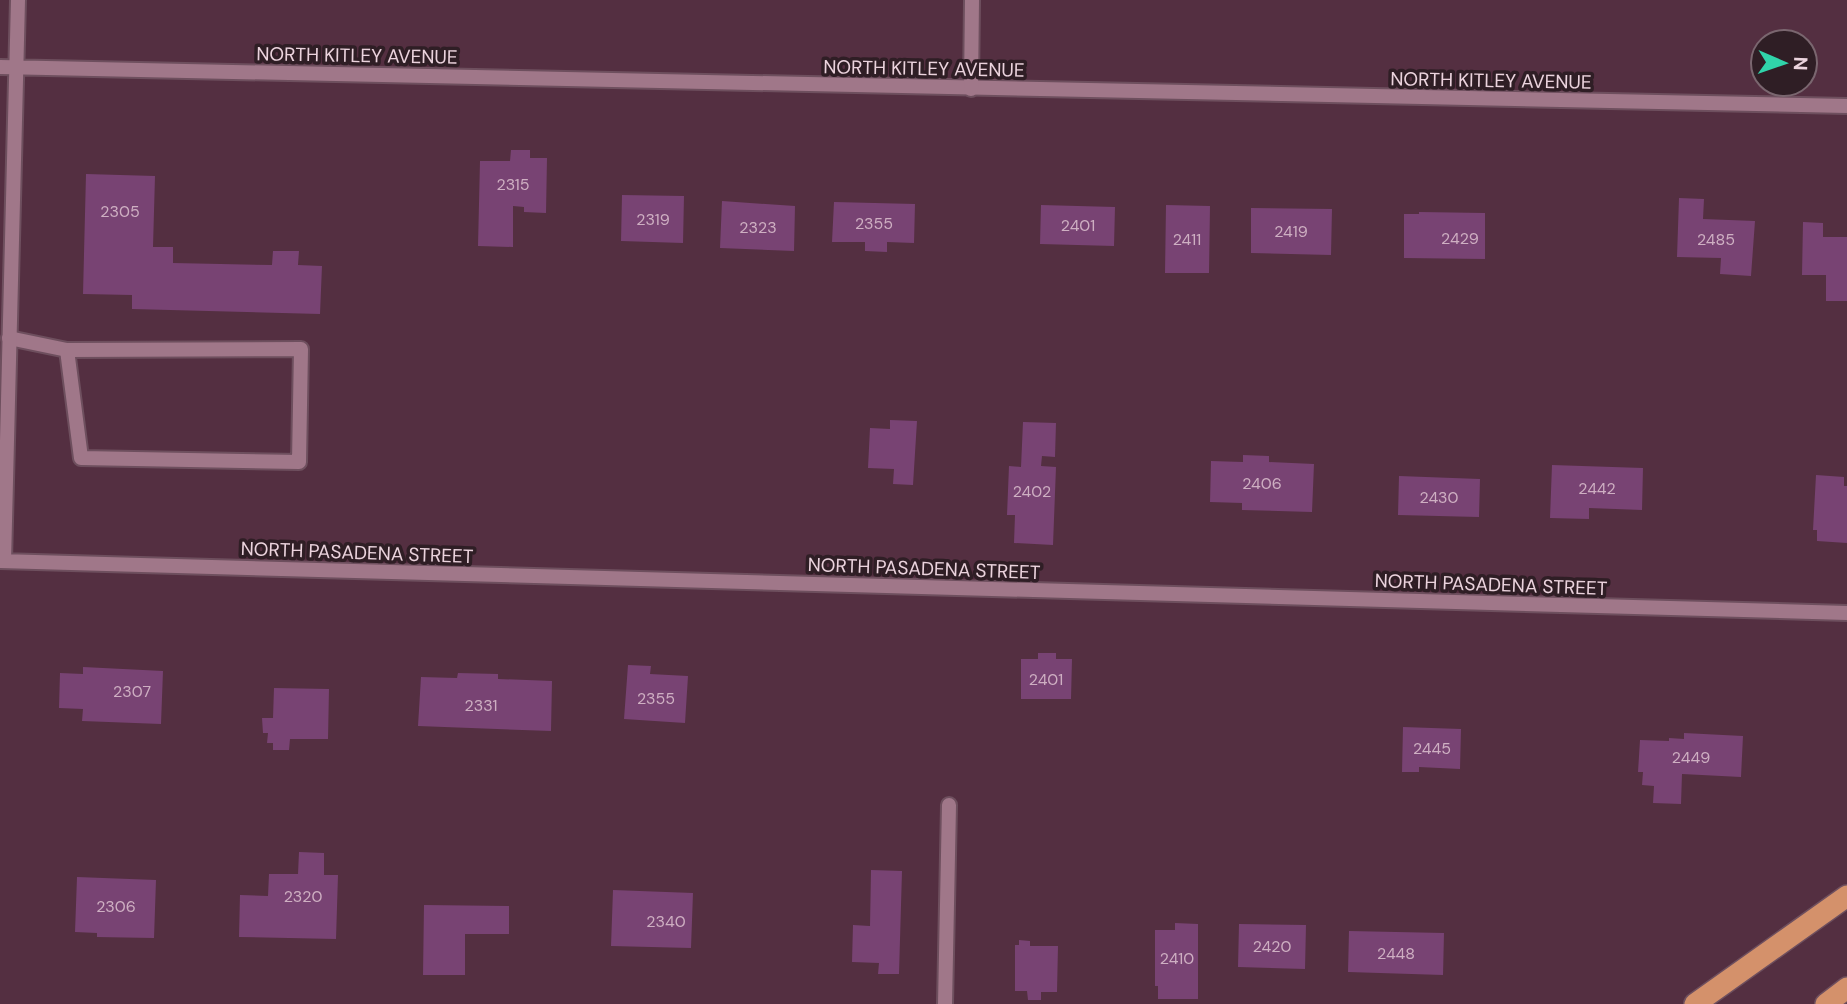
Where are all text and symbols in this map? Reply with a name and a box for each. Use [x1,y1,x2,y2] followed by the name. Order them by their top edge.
[1749,28,1819,98] north arrow
[256,41,458,70] street label: NORTH KITLEY AVENUE
[823,54,1025,83] street label: NORTH KITLEY AVENUE
[1788,56,1813,71] text: N
[1390,66,1592,95] street label: NORTH KITLEY AVENUE
[496,174,530,195] house number: 2315
[100,201,140,222] house number: 2305
[636,209,670,230] house number: 2319
[855,213,893,234] house number: 2355
[1061,215,1095,236] house number: 2401
[739,217,777,238] house number: 2323
[1274,221,1308,242] house number: 2419
[1441,228,1479,249] house number: 2429
[1173,229,1201,250] house number: 2411
[1697,229,1735,250] house number: 2485
[1242,473,1282,494] house number: 2406
[1578,478,1616,499] house number: 2442
[1013,481,1051,502] house number: 2402
[1419,487,1459,508] house number: 2430
[240,536,474,569] street label: NORTH PASADENA STREET
[807,552,1041,585] street label: NORTH PASADENA STREET
[1374,568,1608,601] street label: NORTH PASADENA STREET
[1029,669,1063,690] house number: 2401
[113,681,151,702] house number: 2307
[637,688,675,709] house number: 2355
[465,695,497,716] house number: 2331
[1413,738,1451,759] house number: 2445
[1672,747,1710,768] house number: 2449
[284,886,322,907] house number: 2320
[96,896,136,917] house number: 2306
[646,911,686,932] house number: 2340
[1253,936,1291,957] house number: 2420
[1377,943,1415,964] house number: 2448
[1160,948,1194,969] house number: 2410

